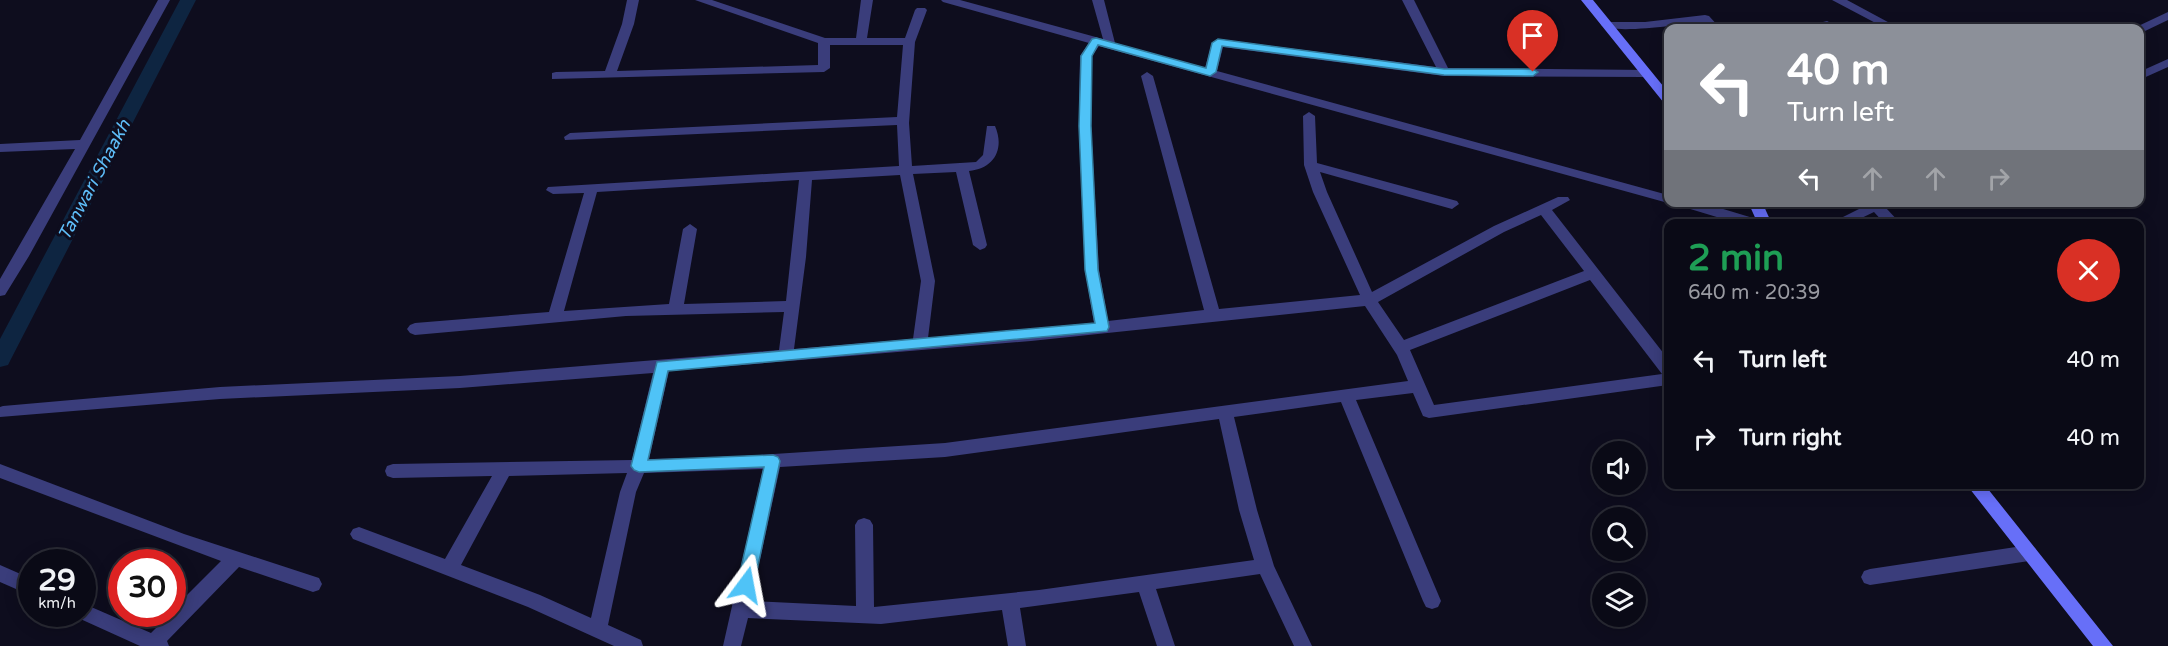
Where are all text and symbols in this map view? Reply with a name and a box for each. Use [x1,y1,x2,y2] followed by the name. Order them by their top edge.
[1507,10,1558,72] pin
[1516,19,1549,52] icon: arrive
[1787,45,1889,96] text: 40 m
[1688,48,1766,126] icon: left
[1787,96,1894,129] text: Turn left
[53,115,136,244] water label: Tanwari Shaakh
[1793,162,1826,195] icon: left
[1856,162,1889,195] icon: ahead
[1919,162,1952,195] icon: ahead
[1982,162,2015,195] icon: right
[1688,237,1784,280] text: 2 min
[2057,239,2120,302] button: close
[1688,281,1820,305] text: 640 m · 20:39
[1688,344,1721,377] icon: left
[1739,347,1827,373] text: Turn left
[2066,347,2120,373] text: 40 m
[1688,422,1721,455] icon: right
[1739,425,1841,451] text: Turn right
[2066,425,2120,451] text: 40 m
[1592,441,1646,627] map controls
[1592,441,1646,495] button: sound
[1592,507,1646,561] button: search
[108,549,186,627] speed limit sign: 30
[714,553,778,617] position arrow
[38,562,76,599] text: 29
[1592,573,1646,627] button: layers
[38,594,76,612] text: km/h

